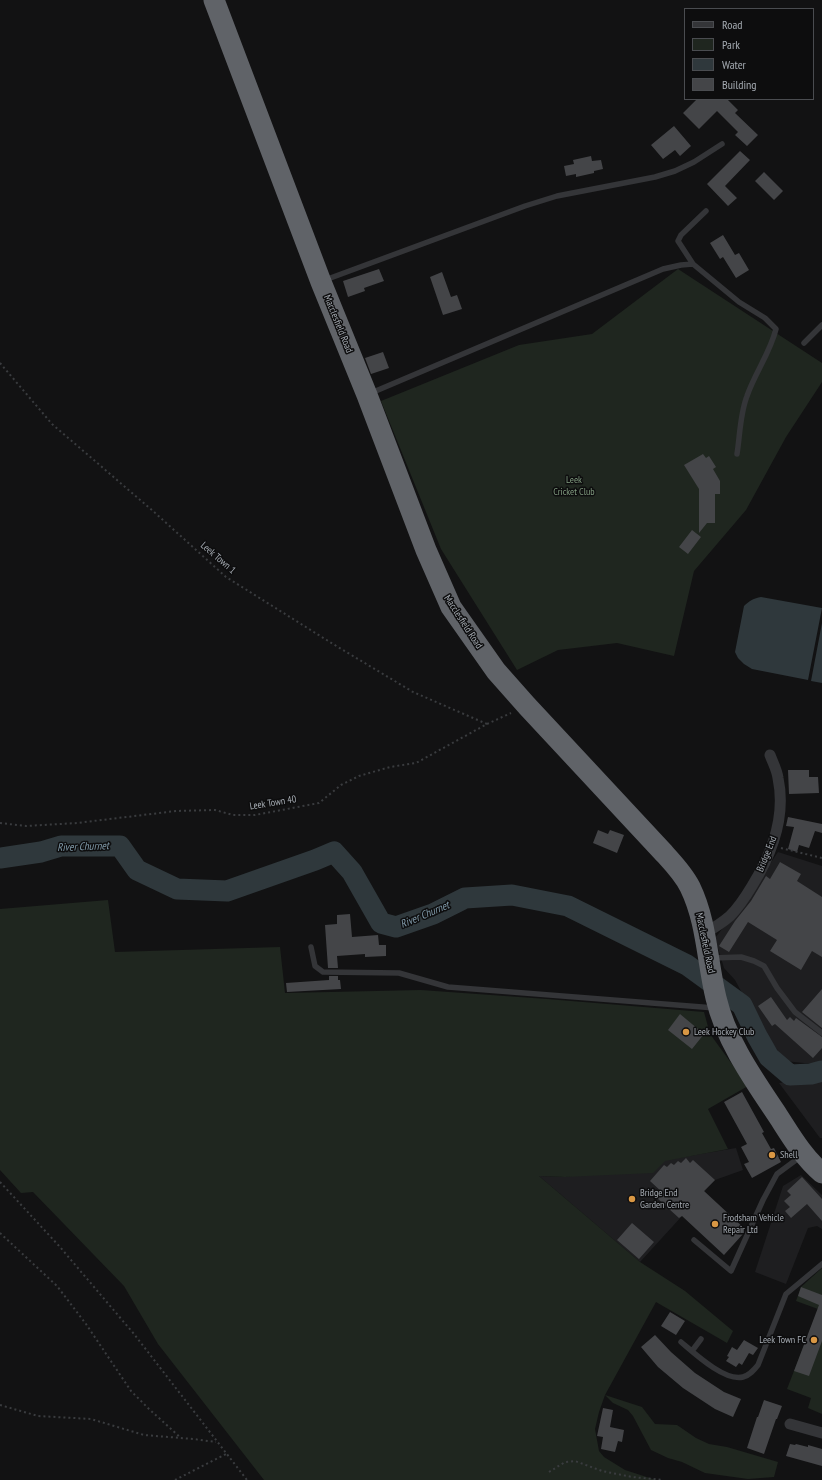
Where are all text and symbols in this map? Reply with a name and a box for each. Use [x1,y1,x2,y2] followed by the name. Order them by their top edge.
[684,8,814,100] legend
[722,17,742,32] text: Road
[722,37,740,52] text: Park
[722,57,746,72] text: Water
[722,77,757,92] text: Building
[321,293,355,355] street label: Macclesfield Road
[553,474,595,498] park label: Leek Cricket Club
[198,540,238,576] street label: Leek Town 1
[441,593,485,651] street label: Macclesfield Road
[249,793,297,813] street label: Leek Town 40
[754,834,780,874] street label: Bridge End
[57,839,109,855] water label: River Churnet
[399,899,451,931] water label: River Churnet
[693,912,717,974] street label: Macclesfield Road
[694,1026,754,1038] place label: Leek Hockey Club
[681,1027,691,1037] marker: Leek Hockey Club
[780,1149,797,1161] place label: Shell
[767,1150,777,1160] marker: Shell
[640,1187,689,1210] place label: Bridge End Garden Centre
[627,1194,637,1204] marker: Bridge End Garden Centre
[723,1212,784,1236] place label: Frodsham Vehicle Repair Ltd
[710,1219,720,1229] marker: Frodsham Vehicle Repair Ltd
[759,1334,806,1346] place label: Leek Town FC
[809,1335,819,1345] marker: Leek Town FC

